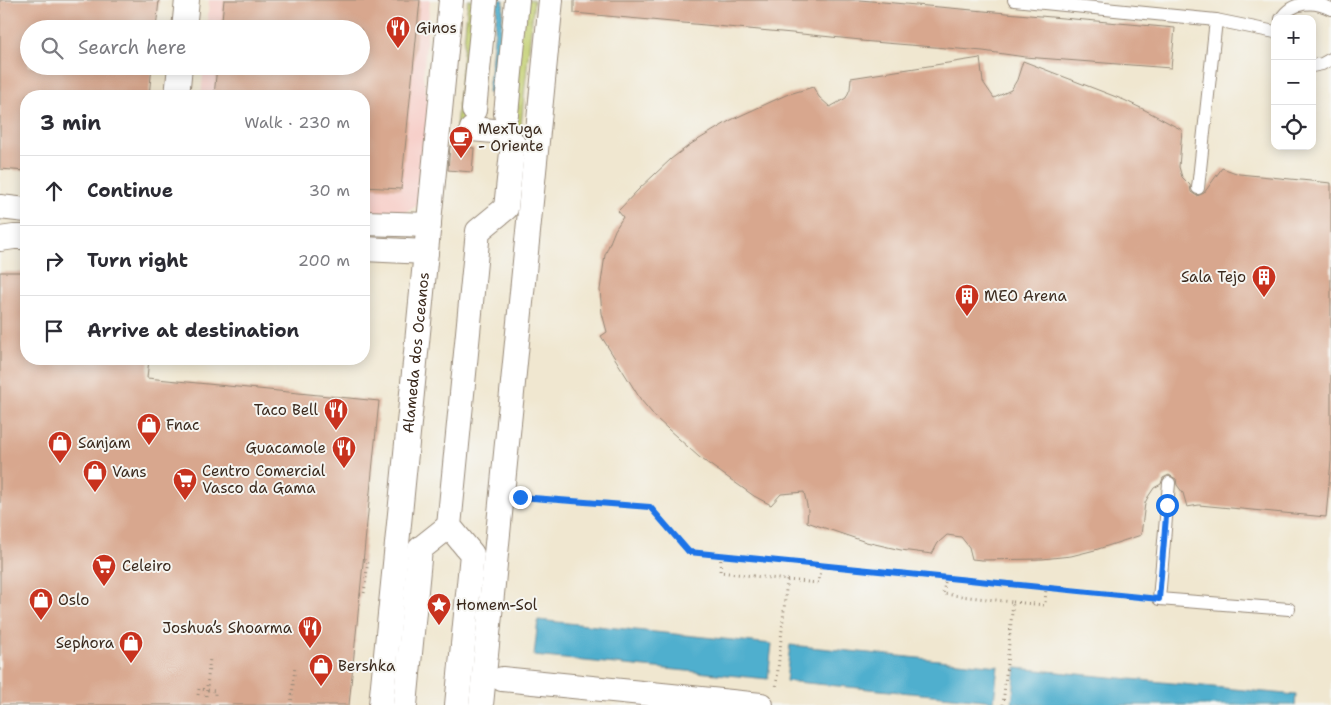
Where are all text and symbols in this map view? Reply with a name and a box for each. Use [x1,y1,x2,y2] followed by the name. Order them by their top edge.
[385,15,411,49] restaurant icon: Ginos
[1271,15,1316,150] map controls
[1271,15,1316,60] button: +
[416,18,457,38] place label: Ginos
[20,20,370,75] search box
[38,34,66,62] icon: search
[78,35,187,60] text: Search here
[1271,60,1316,105] button: −
[1271,105,1316,150] button: locate
[40,109,101,137] text: 3 min
[244,112,350,133] text: Walk · 230 m
[478,119,544,156] place label: MexTuga - Oriente
[448,125,474,159] cafe icon: MexTuga - Oriente
[40,177,68,205] icon: ahead
[87,178,173,203] text: Continue
[309,180,350,201] text: 30 m
[40,247,68,275] icon: right
[87,248,188,273] text: Turn right
[298,250,350,271] text: 200 m
[1251,264,1277,298] building icon: Sala Tejo
[1181,267,1246,287] place label: Sala Tejo
[398,271,434,434] street label: Alameda dos Oceanos
[954,283,980,317] building icon: MEO Arena
[984,286,1067,306] place label: MEO Arena
[40,317,68,345] icon: arrive
[87,318,299,343] text: Arrive at destination
[323,397,349,431] restaurant icon: Taco Bell
[254,400,318,420] place label: Taco Bell
[136,412,162,446] shop icon: Fnac
[166,415,200,435] place label: Fnac
[47,430,73,464] shop icon: Sanjam
[78,433,131,453] place label: Sanjam
[331,435,357,469] restaurant icon: Guacamole
[245,438,326,458] place label: Guacamole
[82,459,108,493] shop icon: Vans
[202,461,326,498] place label: Centro Comercial Vasco da Gama
[112,462,147,482] place label: Vans
[172,467,198,501] supermarket icon: Centro Comercial Vasco da Gama
[509,486,532,509] route end
[1156,494,1179,517] route start
[91,553,117,587] supermarket icon: Celeiro
[122,556,171,576] place label: Celeiro
[28,587,54,621] shop icon: Oslo
[58,590,89,610] place label: Oslo
[426,592,452,626] place icon: Homem-Sol
[456,595,538,615] place label: Homem-Sol
[297,615,323,649] restaurant icon: Joshua’s Shoarma
[162,618,293,638] place label: Joshua’s Shoarma
[118,630,144,664] shop icon: Sephora
[56,633,115,653] place label: Sephora
[308,653,334,687] shop icon: Bershka
[338,656,396,676] place label: Bershka

